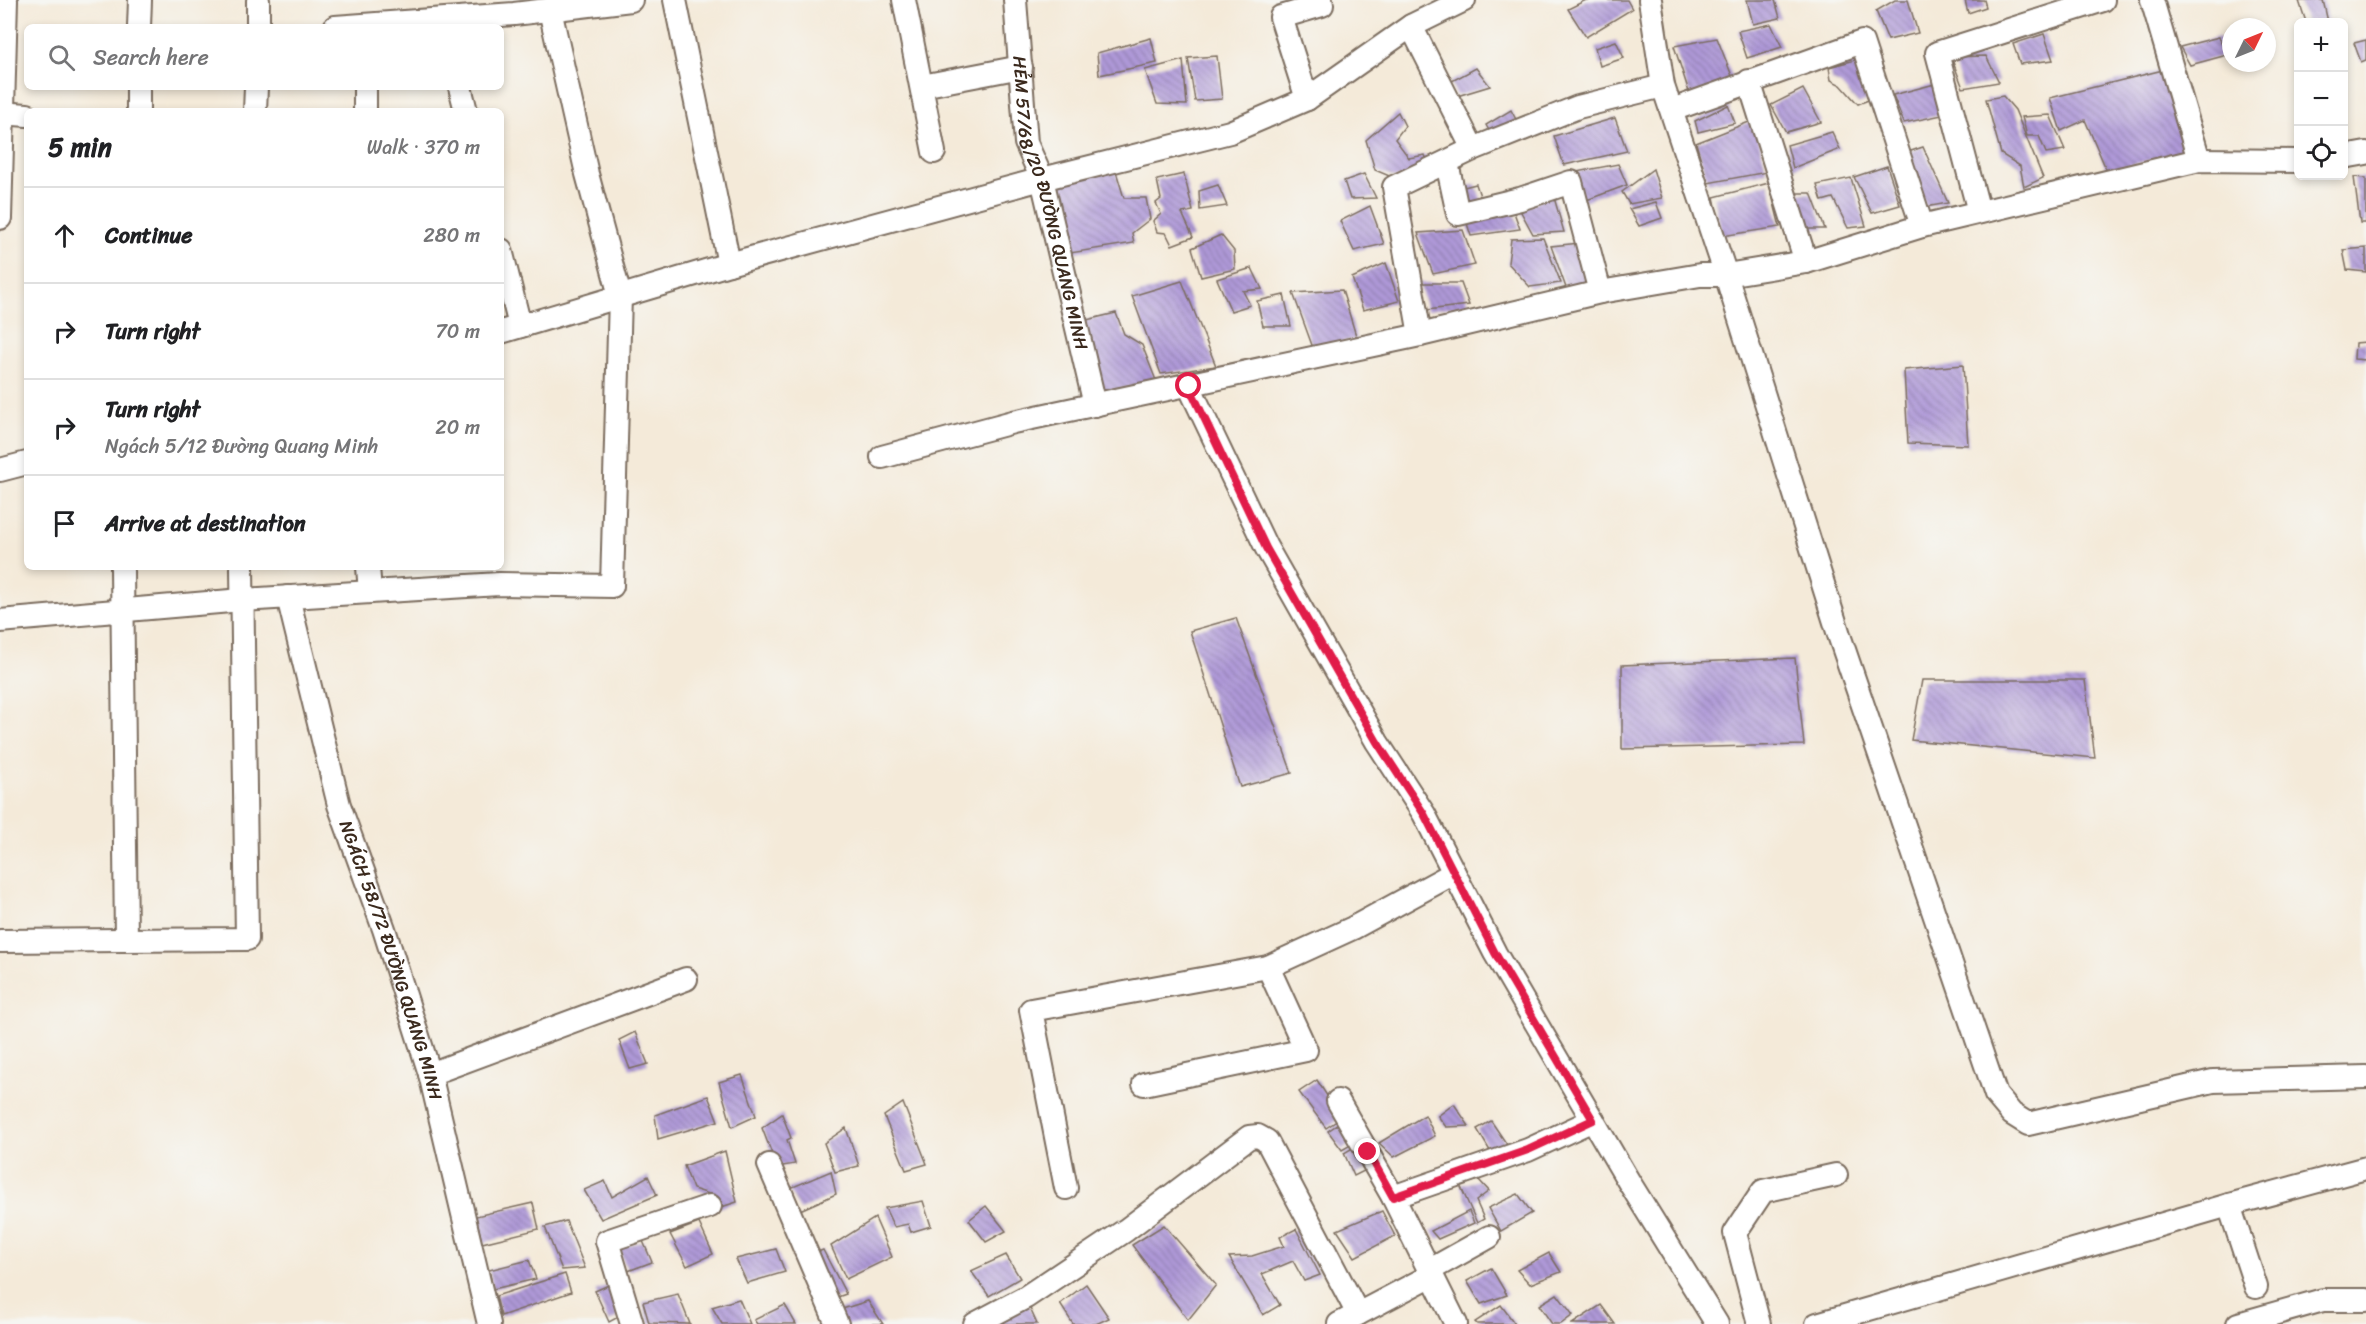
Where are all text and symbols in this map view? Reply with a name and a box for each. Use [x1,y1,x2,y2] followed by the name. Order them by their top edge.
[2222,18,2276,72] north arrow
[2294,18,2348,180] map controls
[2294,18,2348,72] button: +
[24,24,504,90] search box
[93,38,209,77] text: Search here
[45,41,78,74] icon: search
[1003,55,1098,354] street label: HẺM 57/68/20 ĐƯỜNG QUANG MINH
[2294,72,2348,126] button: −
[48,124,112,170] text: 5 min
[2294,126,2348,180] button: locate
[367,130,480,165] text: Walk · 370 m
[105,216,193,255] text: Continue
[423,218,480,253] text: 280 m
[48,219,81,252] icon: ahead
[105,312,200,351] text: Turn right
[435,314,480,349] text: 70 m
[48,315,81,348] icon: right
[1175,372,1201,398] route start
[105,390,200,429] text: Turn right
[435,410,480,445] text: 20 m
[48,411,81,444] icon: right
[105,429,378,464] text: Ngách 5/12 Đường Quang Minh
[105,504,306,543] text: Arrive at destination
[48,507,81,540] icon: arrive
[330,816,452,1104] street label: NGÁCH 58/72 ĐƯỜNG QUANG MINH
[1354,1138,1380,1164] route end

